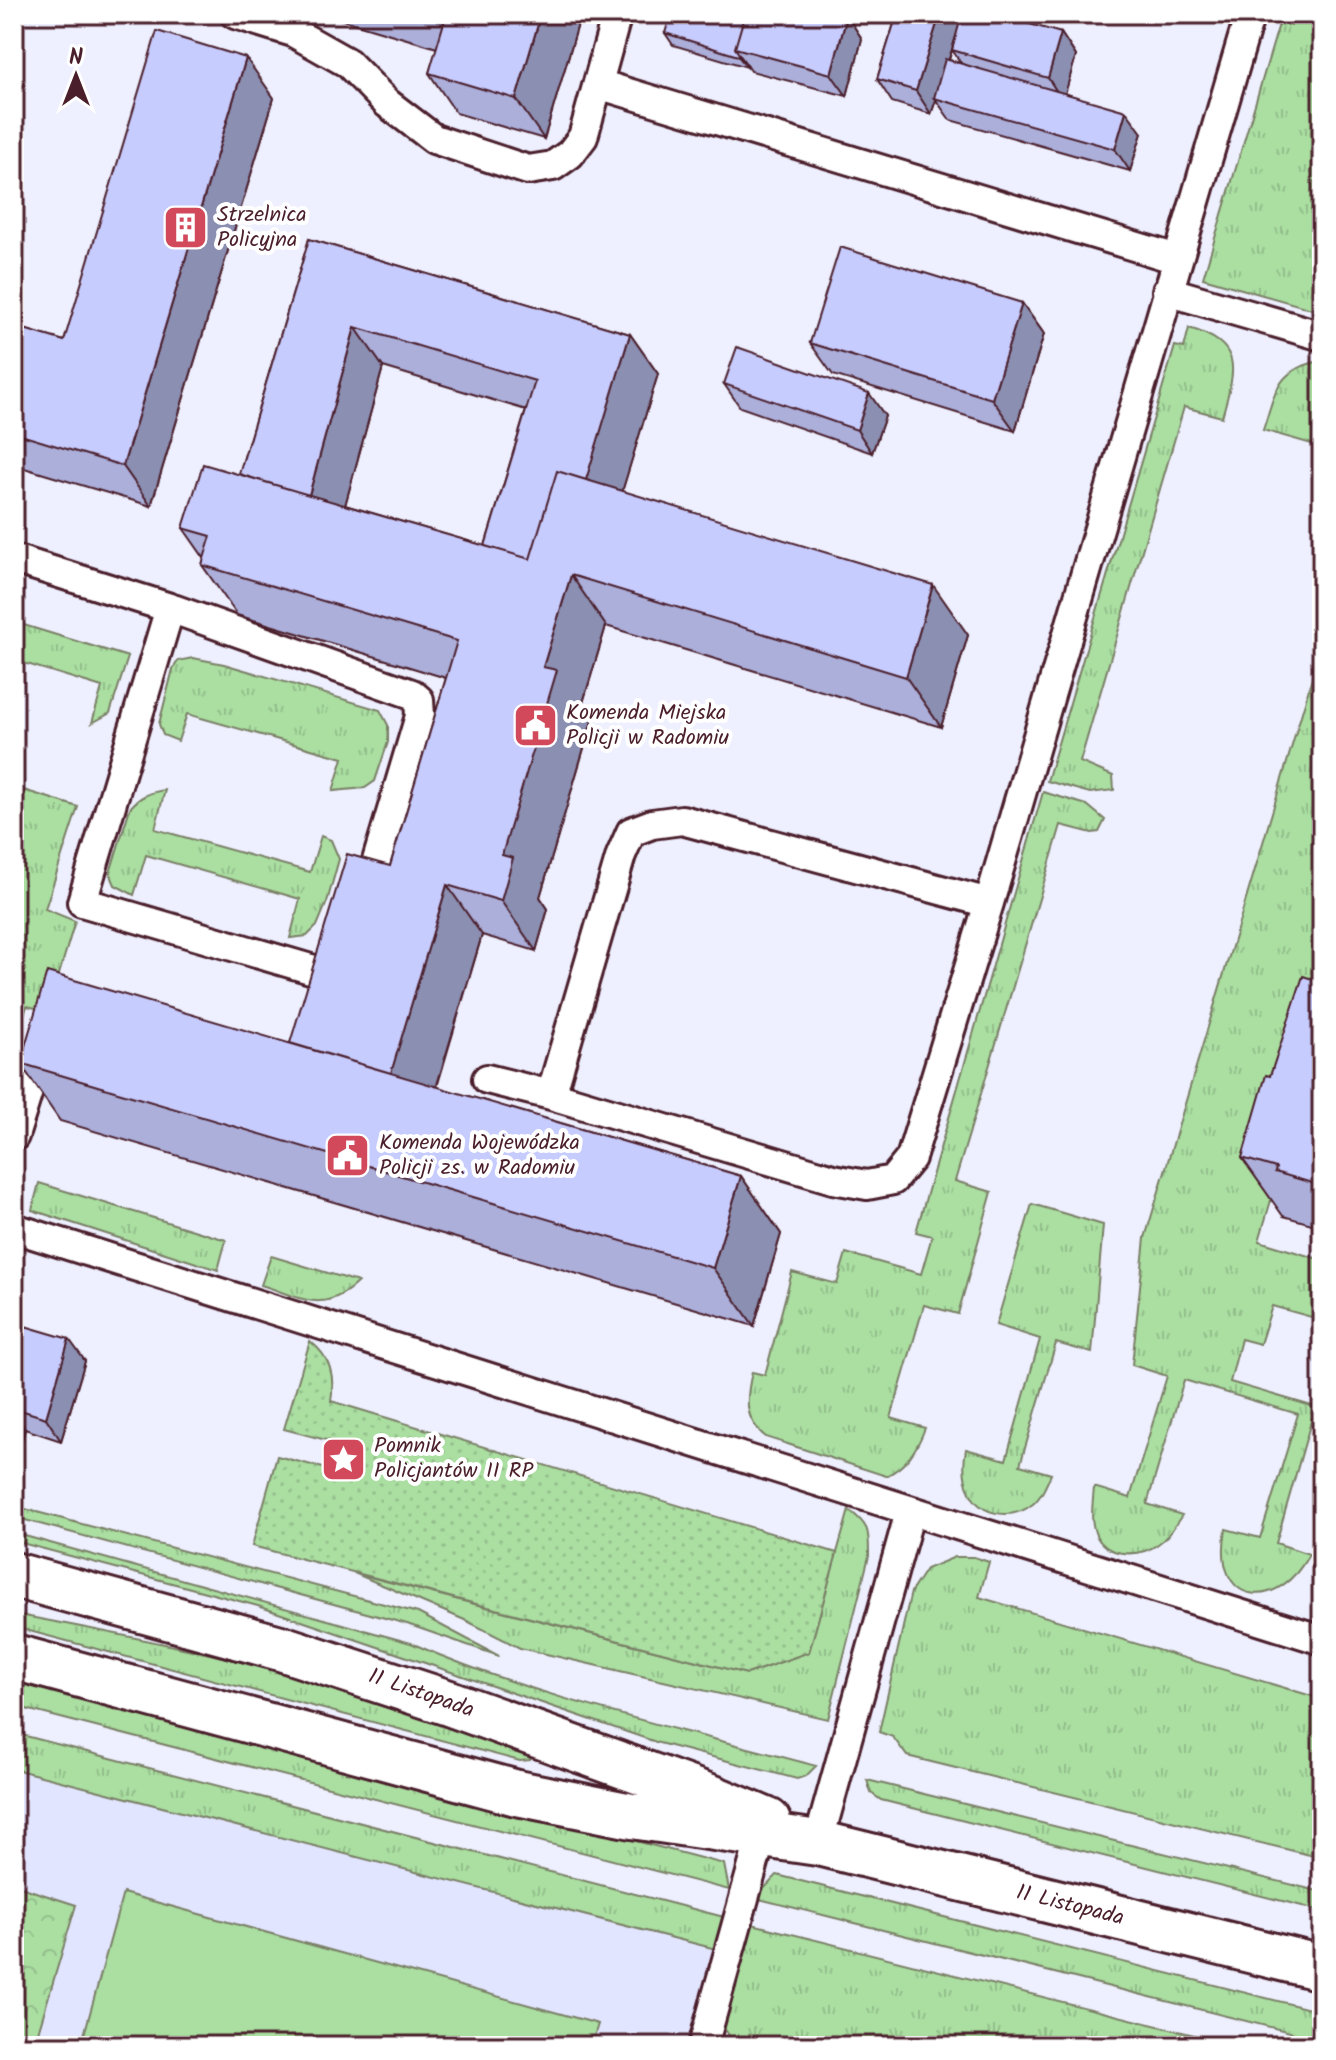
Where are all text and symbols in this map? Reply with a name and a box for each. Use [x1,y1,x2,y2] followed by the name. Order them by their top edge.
[36,36,116,116] north arrow
[69,41,83,76] text: N
[217,198,307,258] place label: Strzelnica Policyjna
[162,204,210,252] building icon: Strzelnica Policyjna
[566,696,729,756] place label: Komenda Miejska Policji w Radomiu
[511,702,559,750] public building icon: Komenda Miejska Policji w Radomiu
[379,1126,580,1186] place label: Komenda Wojewódzka Policji zs. w Radomiu
[324,1132,372,1180] public building icon: Komenda Wojewódzka Policji zs. w Radomiu
[374,1429,534,1489] place label: Pomnik Policjantów II RP
[319,1435,367,1483] place icon: Pomnik Policjantów II RP
[363,1660,479,1728] street label: 11 Listopada
[1012,1876,1128,1936] street label: 11 Listopada

